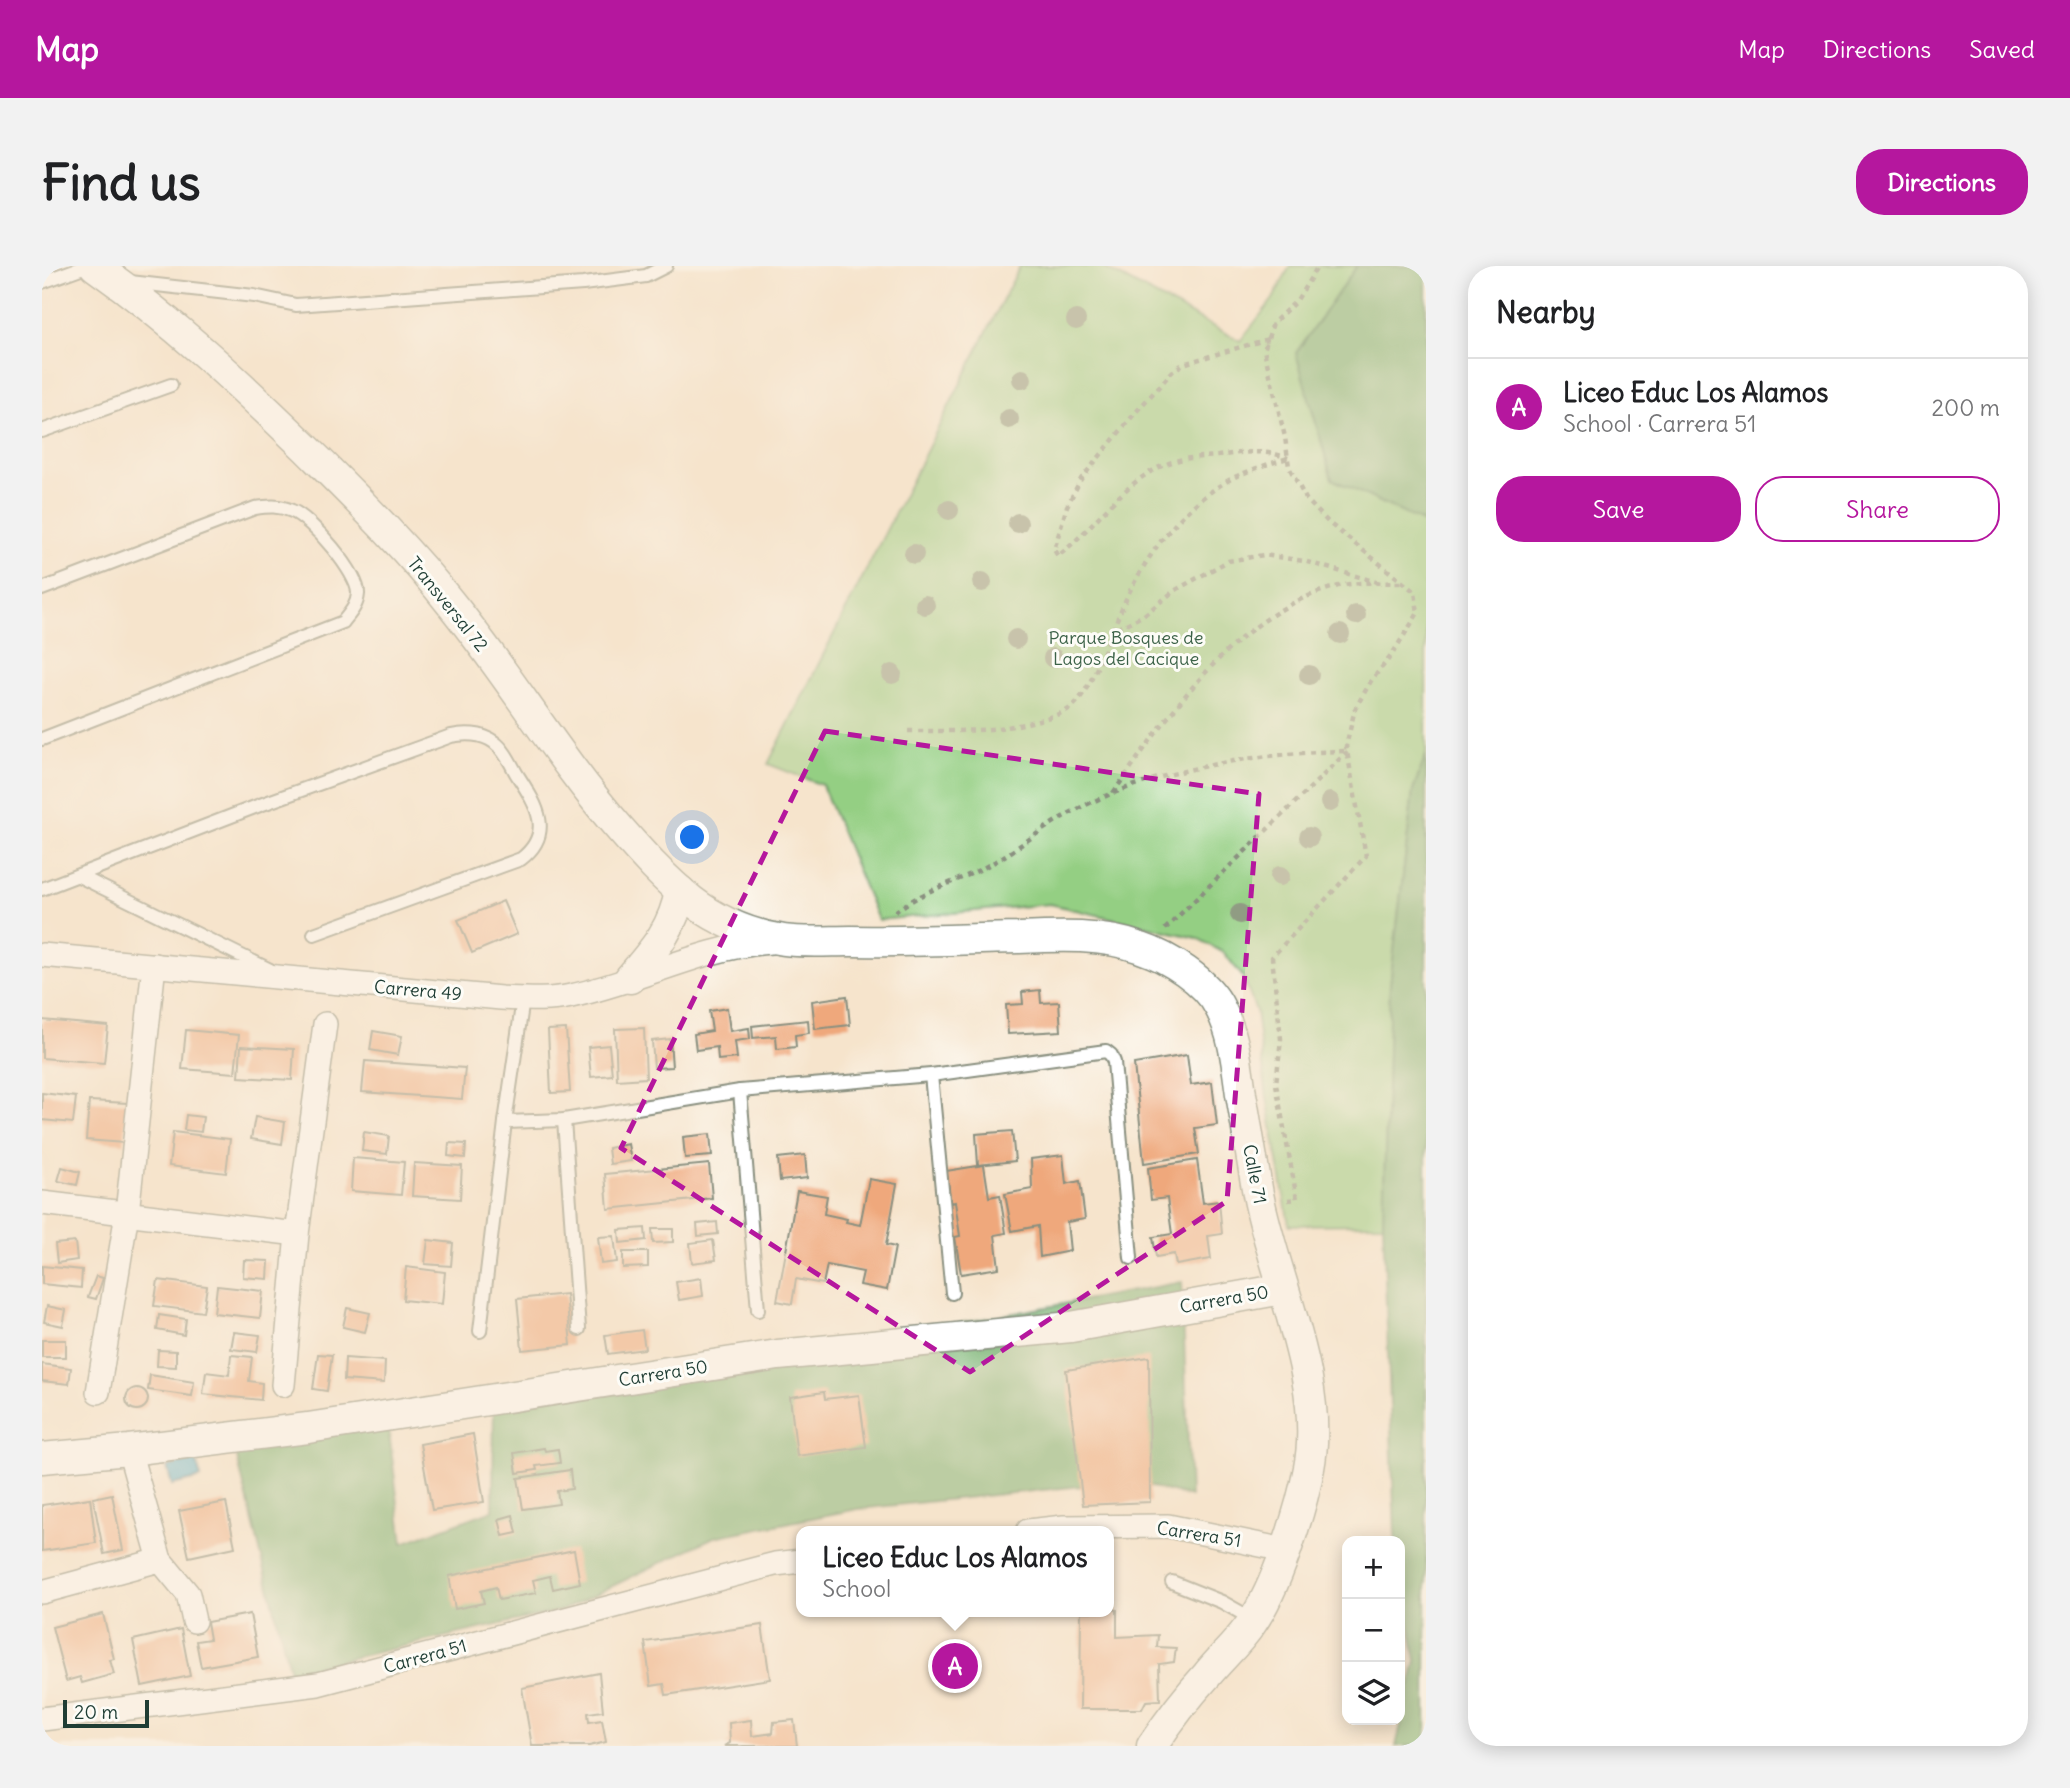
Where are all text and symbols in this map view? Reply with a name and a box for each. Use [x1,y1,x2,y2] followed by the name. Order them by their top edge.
[35,28,99,70] text: Map
[1738,34,1785,64] text: Map
[1823,34,1931,64] text: Directions
[1969,34,2035,64] text: Saved
[1856,149,2028,215] button: Directions
[42,152,200,213] text: Find us
[1496,293,1596,331] text: Nearby
[1563,376,1828,409] text: Liceo Educ Los Alamos
[1512,393,1526,422] text: A
[1931,393,2000,422] text: 200 m
[1563,409,1756,438] text: School · Carrera 51
[1496,476,1741,542] button: Save
[1755,476,2000,542] button: Share
[403,552,493,656] street label: Transversal 72
[1048,626,1204,670] park label: Parque Bosques de Lagos del Cacique
[675,820,709,854] your location
[373,975,463,1005] street label: Carrera 49
[1238,1142,1272,1206] street label: Calle 71
[1178,1280,1270,1318] street label: Carrera 50
[617,1355,709,1391] street label: Carrera 50
[1155,1516,1243,1552] street label: Carrera 51
[796,1526,1114,1617] popup
[1342,1536,1405,1725] map controls
[1342,1536,1405,1599] button: +
[822,1541,1088,1574] text: Liceo Educ Los Alamos
[822,1574,891,1603] text: School
[1342,1599,1405,1662] button: −
[381,1634,469,1678] street label: Carrera 51
[932,1640,978,1692] pin: A
[1342,1662,1405,1725] button: layers
[63,1697,149,1729] scale bar
[74,1700,118,1724] text: 20 m

